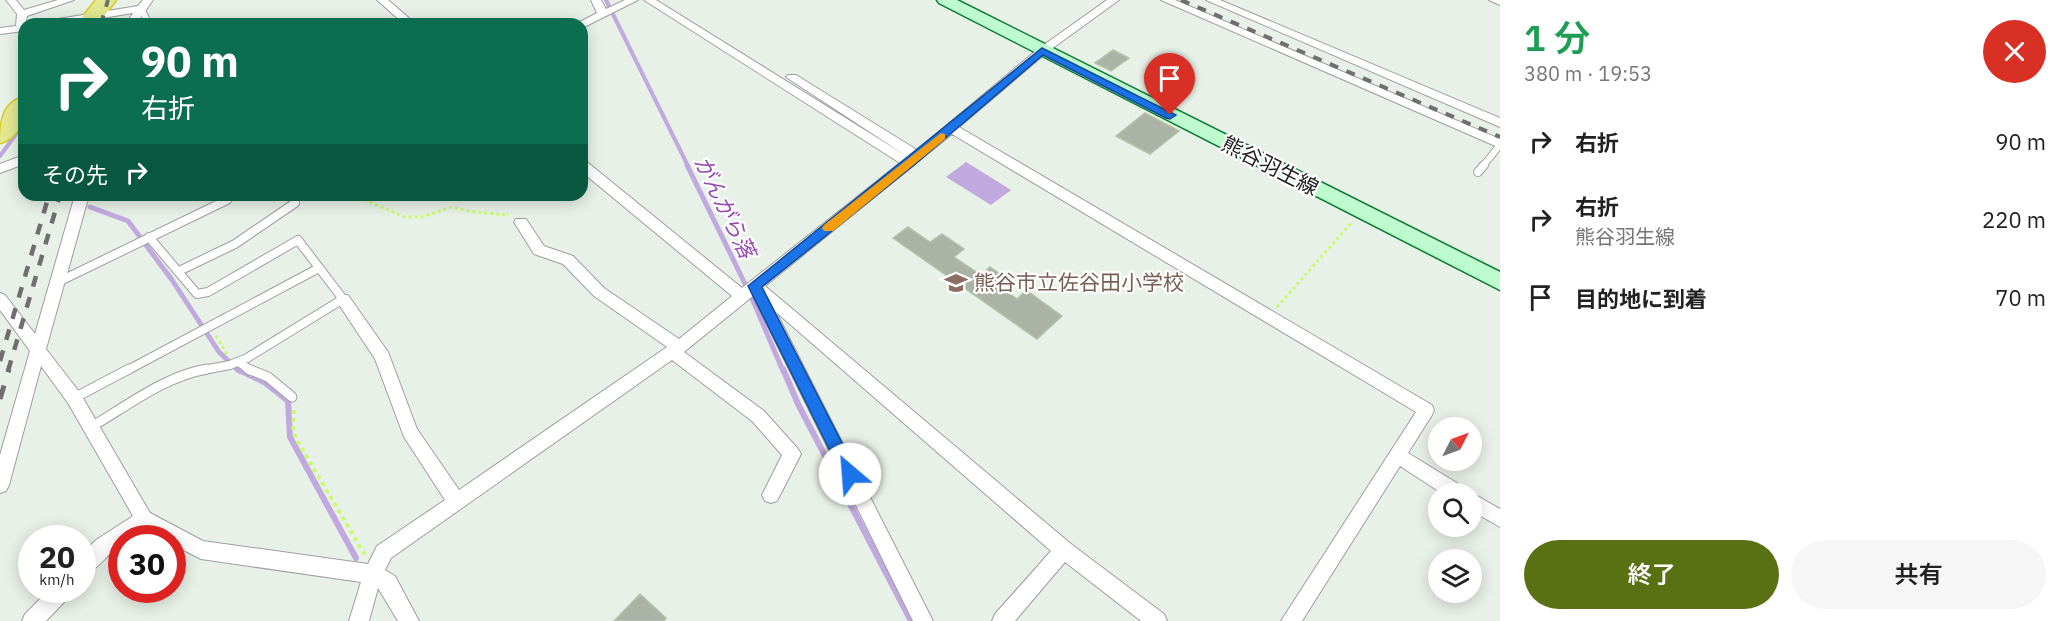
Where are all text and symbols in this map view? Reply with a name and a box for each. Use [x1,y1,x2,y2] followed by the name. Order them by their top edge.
[1524,14,1590,61] text: 1 分
[1983,20,2046,83] button: close
[141,34,239,89] text: 90 m
[42,42,120,120] icon: right
[1144,53,1195,115] pin
[1524,60,1652,87] text: 380 m · 19:53
[1153,62,1186,95] icon: arrive
[141,90,195,125] text: 右折
[1524,125,1557,158] icon: right
[1995,127,2046,156] text: 90 m
[1575,128,1619,157] text: 右折
[1217,129,1324,201] street label: 熊谷羽生線
[688,151,764,265] water label: がんがら落
[120,156,153,189] icon: right
[42,160,108,189] text: その先
[1575,192,1619,221] text: 右折
[1524,203,1557,236] icon: right
[1982,205,2046,234] text: 220 m
[1575,223,1675,250] text: 熊谷羽生線
[974,268,1184,296] place label: 熊谷市立佐谷田小学校
[943,270,969,296] school or university icon: 熊谷市立佐谷田小学校
[1524,281,1557,314] icon: arrive
[1995,283,2046,312] text: 70 m
[1575,284,1707,313] text: 目的地に到着
[1428,417,1482,471] north arrow
[1428,417,1482,603] map controls
[818,442,882,506] position arrow
[1428,483,1482,537] button: search
[108,525,186,603] speed limit sign: 30
[39,537,75,576] text: 20
[1524,540,1779,609] button: 終了
[1791,540,2046,609] button: 共有
[1428,549,1482,603] button: layers
[39,570,75,589] text: km/h

